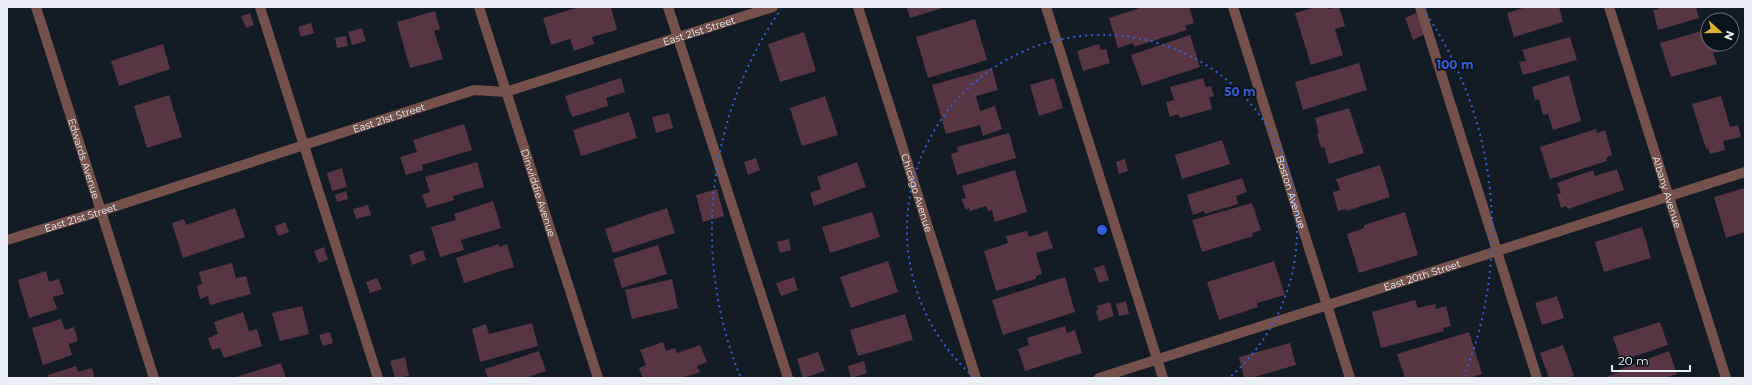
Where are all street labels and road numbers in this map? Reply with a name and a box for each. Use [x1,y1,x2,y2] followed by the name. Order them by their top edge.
[661,13,737,48] street label: East 21st Street
[351,100,427,135] street label: East 21st Street
[65,117,103,200] street label: Edwards Avenue
[518,147,559,238] street label: Dinwiddie Avenue
[899,152,936,234] street label: Chicago Avenue
[1274,154,1309,230] street label: Boston Avenue
[1650,154,1685,230] street label: Albany Avenue
[43,200,118,235] street label: East 21st Street
[1382,257,1462,293] street label: East 20th Street

